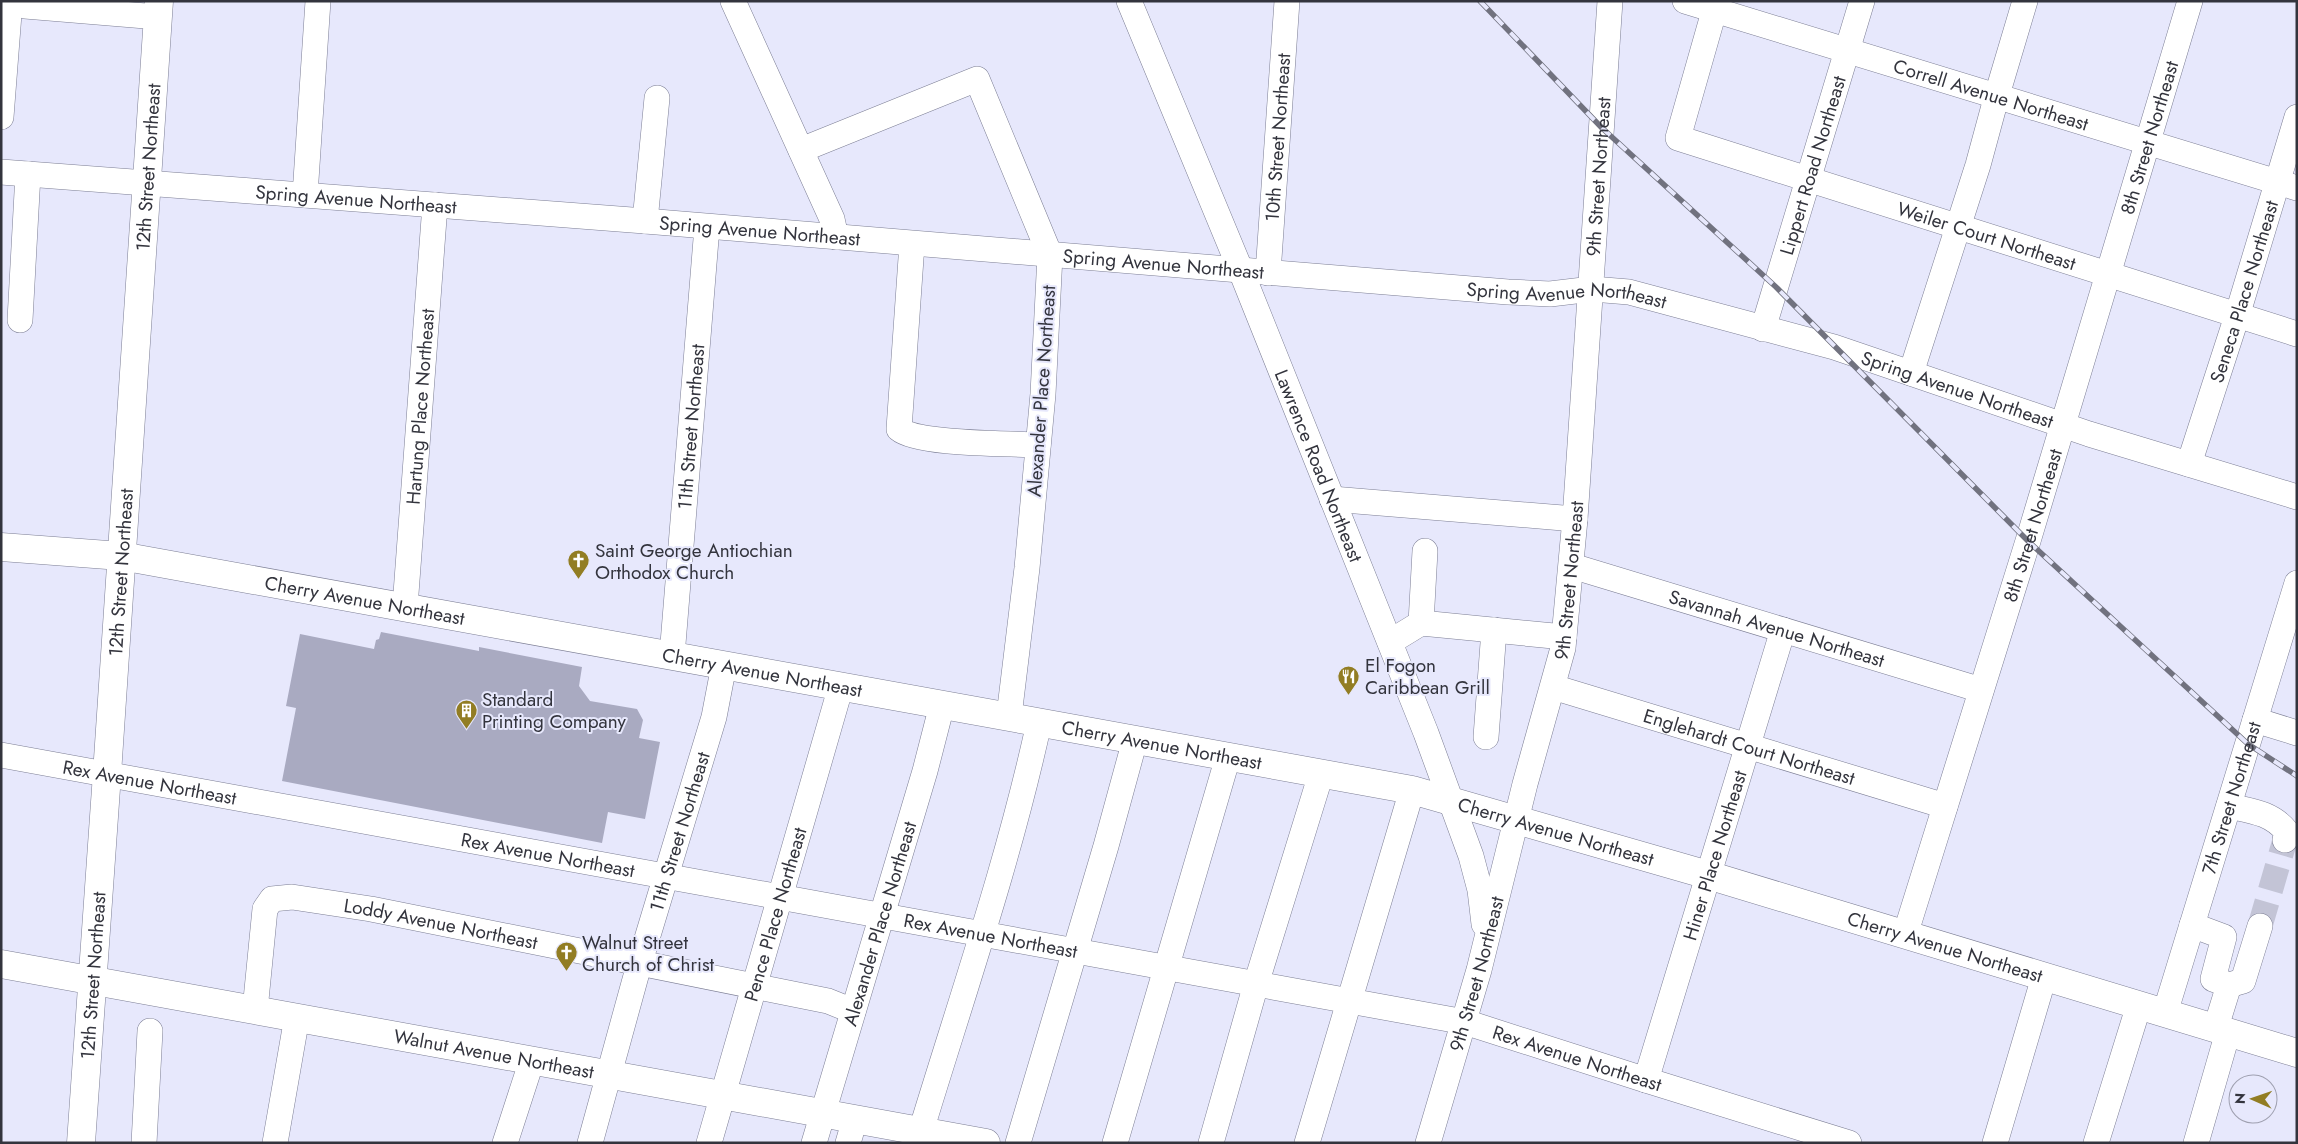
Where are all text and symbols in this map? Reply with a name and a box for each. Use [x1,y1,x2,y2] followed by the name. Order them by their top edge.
[1259,52,1297,222] street label: 10th Street Northeast
[1890,52,2092,138] street label: Correll Avenue Northeast
[2114,57,2185,218] street label: 8th Street Northeast
[1773,72,1853,258] street label: Lippert Road Northeast
[129,82,167,252] street label: 12th Street Northeast
[1580,96,1618,257] street label: 9th Street Northeast
[254,178,458,221] street label: Spring Avenue Northeast
[1894,195,2079,277] street label: Weiler Court Northeast
[2203,197,2285,386] street label: Seneca Place Northeast
[658,209,862,253] street label: Spring Avenue Northeast
[1062,242,1265,286] street label: Spring Avenue Northeast
[1465,276,1670,316] street label: Spring Avenue Northeast
[1021,284,1062,498] street label: Alexander Place Northeast
[400,307,441,505] street label: Hartung Place Northeast
[671,343,711,511] street label: 11th Street Northeast
[1858,344,2058,435] street label: Spring Avenue Northeast
[1268,366,1369,567] street label: Lawrence Road Northeast
[1997,445,2069,606] street label: 8th Street Northeast
[102,487,140,657] street label: 12th Street Northeast
[1547,500,1590,663] street label: 9th Street Northeast
[595,537,793,586] place label: Saint George Antiochian Orthodox Church
[567,549,591,580] church icon: Saint George Antiochian Orthodox Church
[262,569,467,632] street label: Cherry Avenue Northeast
[1666,583,1888,674] street label: Savannah Avenue Northeast
[660,641,865,704] street label: Cherry Avenue Northeast
[1365,652,1490,701] place label: El Fogon Caribbean Grill
[1337,664,1361,695] restaurant icon: El Fogon Caribbean Grill
[482,686,627,735] place label: Standard Printing Company
[454,698,478,729] building icon: Standard Printing Company
[1640,702,1858,792] street label: Englehardt Court Northeast
[1059,714,1264,777] street label: Cherry Avenue Northeast
[2195,718,2268,878] street label: 7th Street Northeast
[643,748,717,915] street label: 11th Street Northeast
[60,754,239,812] street label: Rex Avenue Northeast
[1676,767,1754,944] street label: Hiner Place Northeast
[1454,791,1657,873] street label: Cherry Avenue Northeast
[837,818,923,1029] street label: Alexander Place Northeast
[738,824,814,1005] street label: Pence Place Northeast
[459,826,637,884] street label: Rex Avenue Northeast
[74,890,113,1060] street label: 12th Street Northeast
[342,892,540,956] street label: Loddy Avenue Northeast
[1443,893,1511,1055] street label: 9th Street Northeast
[1844,905,2046,990] street label: Cherry Avenue Northeast
[902,907,1080,965] street label: Rex Avenue Northeast
[582,929,715,978] place label: Walnut Street Church of Christ
[554,941,578,972] church icon: Walnut Street Church of Christ
[1489,1019,1665,1098] street label: Rex Avenue Northeast
[392,1023,597,1086] street label: Walnut Avenue Northeast
[2228,1074,2278,1124] north arrow
[2230,1093,2250,1104] text: N

